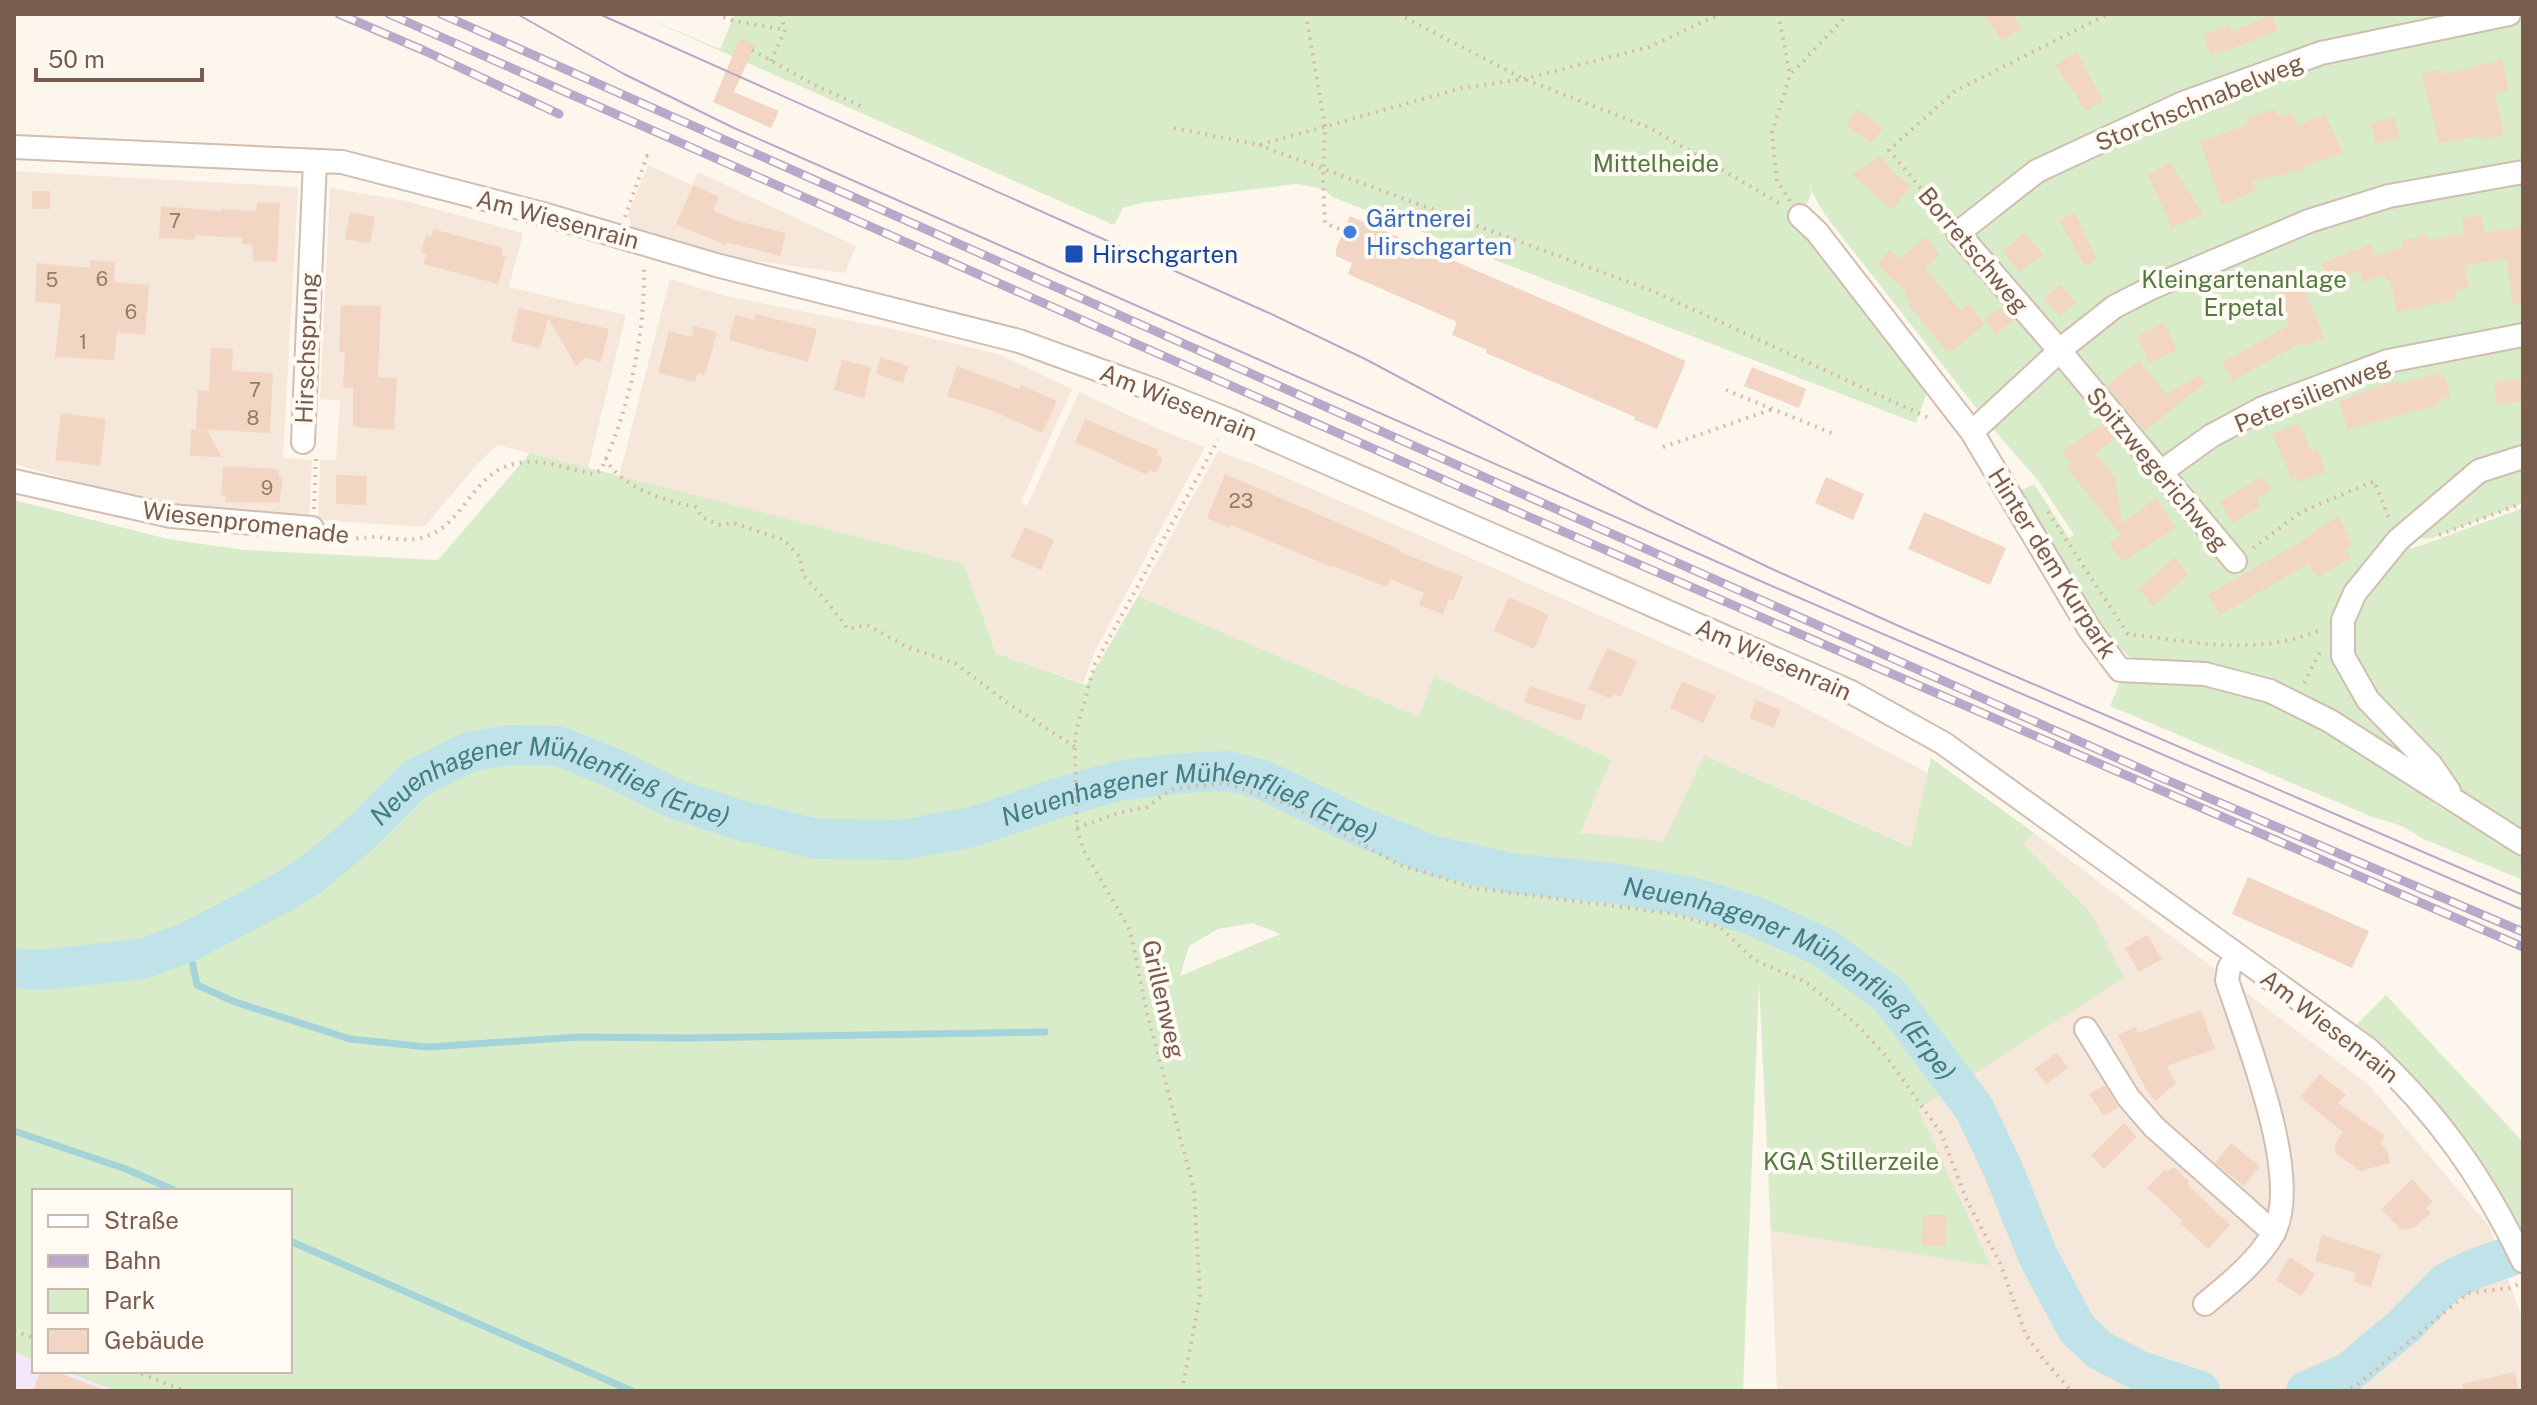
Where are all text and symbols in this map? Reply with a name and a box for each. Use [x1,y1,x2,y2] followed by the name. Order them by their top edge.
[36,32,202,82] scale bar
[48,45,105,73] text: 50 m
[2091,48,2307,156] street label: Storchschnabelweg
[1593,149,1719,177] park label: Mittelheide
[1913,181,2035,319] street label: Borretschweg
[474,184,642,254] street label: Am Wiesenrain
[1366,204,1512,260] place label: Gärtnerei Hirschgarten
[169,209,181,233] house number: 7
[1341,223,1359,241] marker: Gärtnerei Hirschgarten
[1092,240,1238,268] place label: Hirschgarten
[1063,243,1085,265] marker: Hirschgarten
[2141,265,2347,321] park label: Kleingartenanlage Erpetal
[96,267,108,291] house number: 6
[46,268,58,292] house number: 5
[289,272,323,424] street label: Hirschsprung
[125,300,137,324] house number: 6
[79,330,87,354] house number: 1
[2230,350,2394,438] street label: Petersilienweg
[1096,358,1262,446] street label: Am Wiesenrain
[249,378,261,402] house number: 7
[2081,381,2235,557] street label: Spitzwegerichweg
[247,406,259,430] house number: 8
[1983,463,2123,663] street label: Hinter dem Kurpark
[261,476,273,500] house number: 9
[1229,489,1253,513] house number: 23
[141,495,351,549] street label: Wiesenpromenade
[1692,612,1856,706] street label: Am Wiesenrain
[363,729,734,831] text: Neuenhagener Mühlenfließ (Erpe)
[997,755,1382,847] text: Neuenhagener Mühlenfließ (Erpe)
[354,804,748,842] water label: Neuenhagener Mühlenfließ (Erpe)
[992,807,1386,851] water label: Neuenhagener Mühlenfließ (Erpe)
[1621,870,1963,1086] water label: Neuenhagener Mühlenfließ (Erpe)
[1137,937,1191,1061] street label: Grillenweg
[2256,964,2404,1088] street label: Am Wiesenrain
[1763,1147,1939,1175] park label: KGA Stillerzeile
[32,1189,292,1373] legend
[104,1206,179,1234] text: Straße
[104,1246,161,1274] text: Bahn
[104,1286,155,1314] text: Park
[104,1326,204,1354] text: Gebäude

